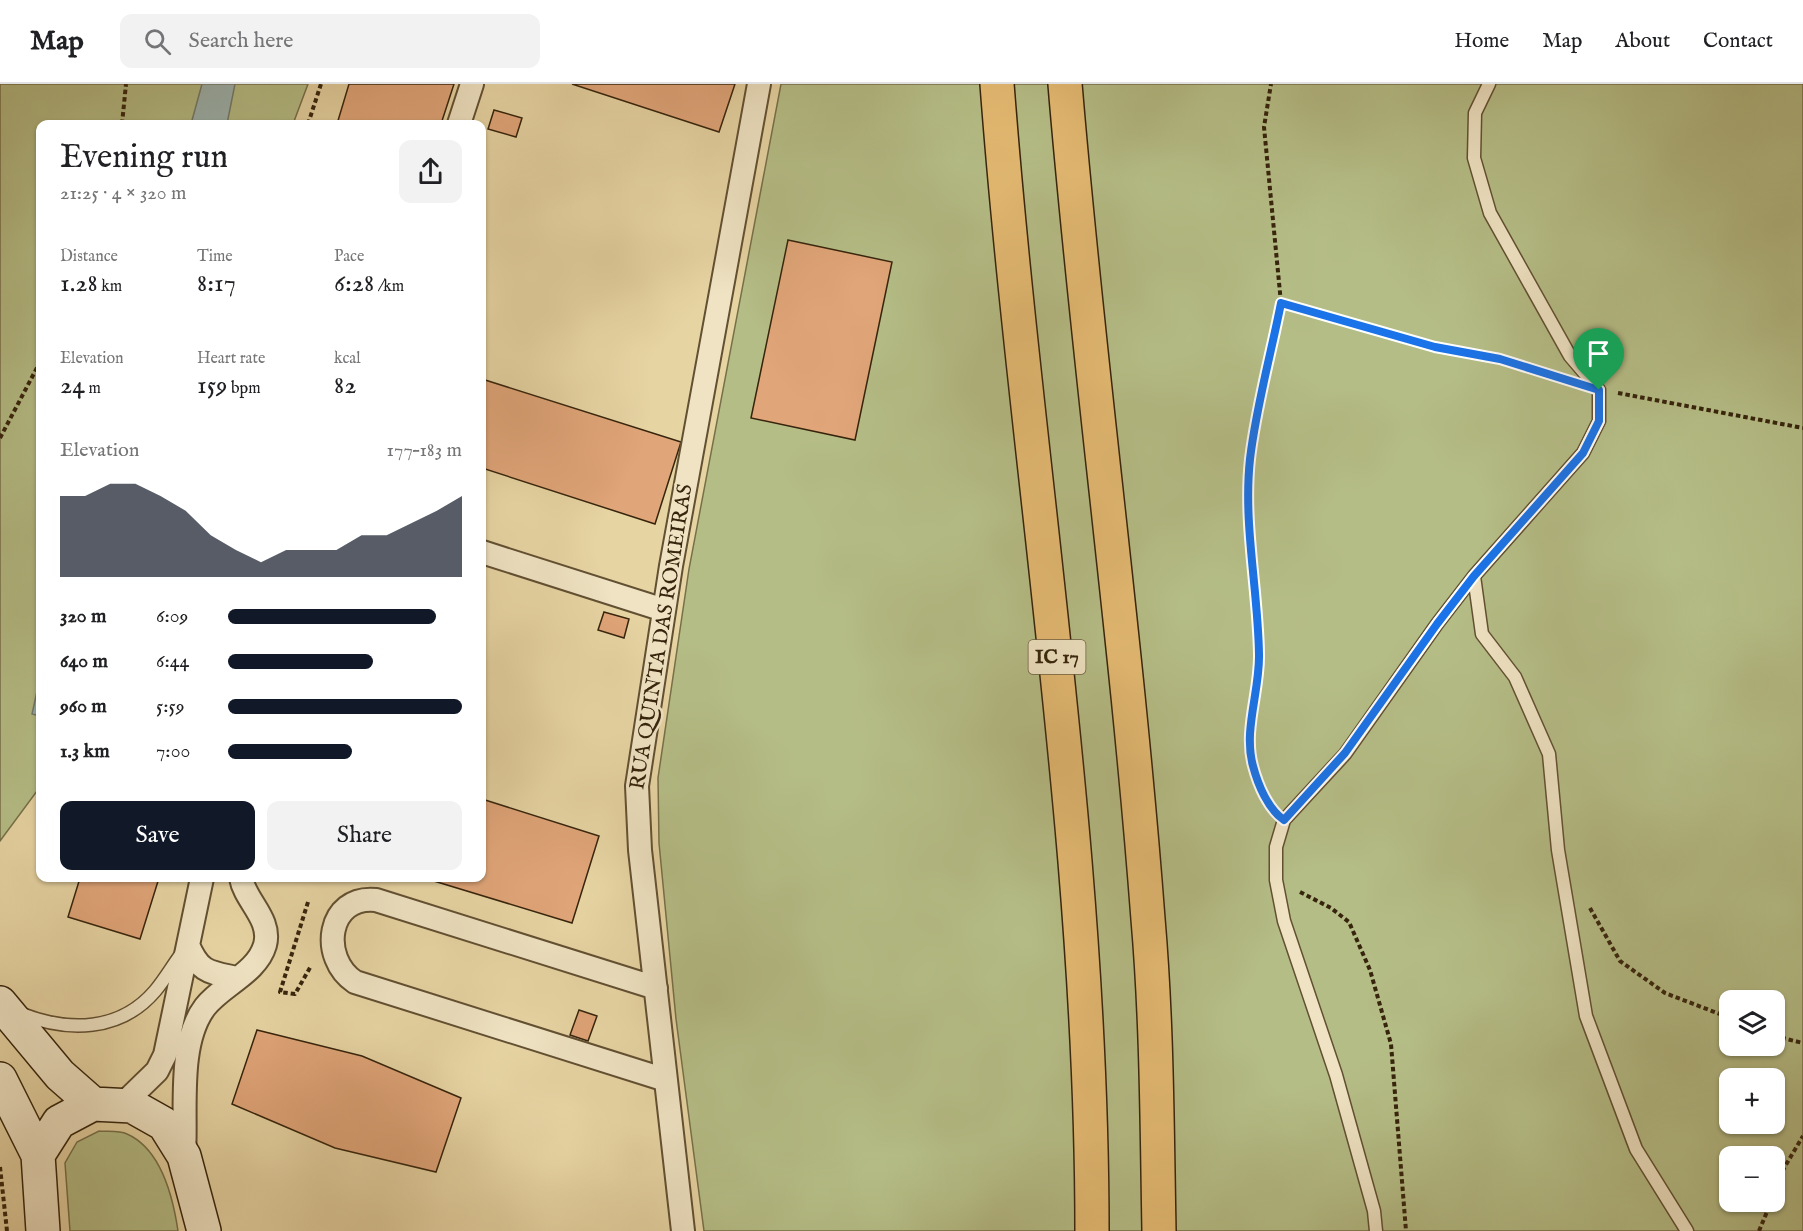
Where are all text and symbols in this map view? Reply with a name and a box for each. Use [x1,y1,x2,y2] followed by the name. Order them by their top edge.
[120,14,540,68] search box
[30,24,84,59] text: Map
[141,25,174,58] icon: search
[189,27,293,55] text: Search here
[1454,28,1509,55] text: Home
[1542,28,1582,55] text: Map
[1615,28,1670,55] text: About
[1703,28,1773,55] text: Contact
[60,137,228,179] text: Evening run
[399,140,462,203] button: share
[60,181,186,206] text: 21:25 · 4 × 320 m
[60,247,118,267] text: Distance
[197,247,233,267] text: Time
[334,247,364,267] text: Pace
[60,267,98,300] text: 1.28
[197,267,236,300] text: 8:17
[334,267,374,300] text: 6:28
[98,277,122,297] text: km
[374,277,404,297] text: /km
[1573,328,1624,390] pin
[1582,337,1615,370] icon: arrive
[60,349,123,369] text: Elevation
[197,349,265,369] text: Heart rate
[334,349,361,369] text: kcal
[60,369,85,402] text: 24
[197,369,227,402] text: 159
[334,369,356,402] text: 82
[85,379,101,399] text: m
[227,379,261,399] text: bpm
[60,438,139,463] text: Elevation
[387,438,462,463] text: 177–183 m
[624,482,700,792] street label: RUA QUINTA DAS ROMEIRAS
[60,604,107,629] text: 320 m
[156,604,188,629] text: 6:09
[1028,640,1086,674] road number: IC 17
[60,649,108,674] text: 640 m
[156,649,189,674] text: 6:44
[60,694,107,719] text: 960 m
[156,694,185,719] text: 5:59
[60,739,110,764] text: 1.3 km
[156,739,190,764] text: 7:00
[60,801,255,870] button: Save
[267,801,462,870] button: Share
[1719,990,1785,1212] map controls
[1719,990,1785,1056] button: layers
[1719,1068,1785,1134] button: +
[1719,1146,1785,1212] button: −

